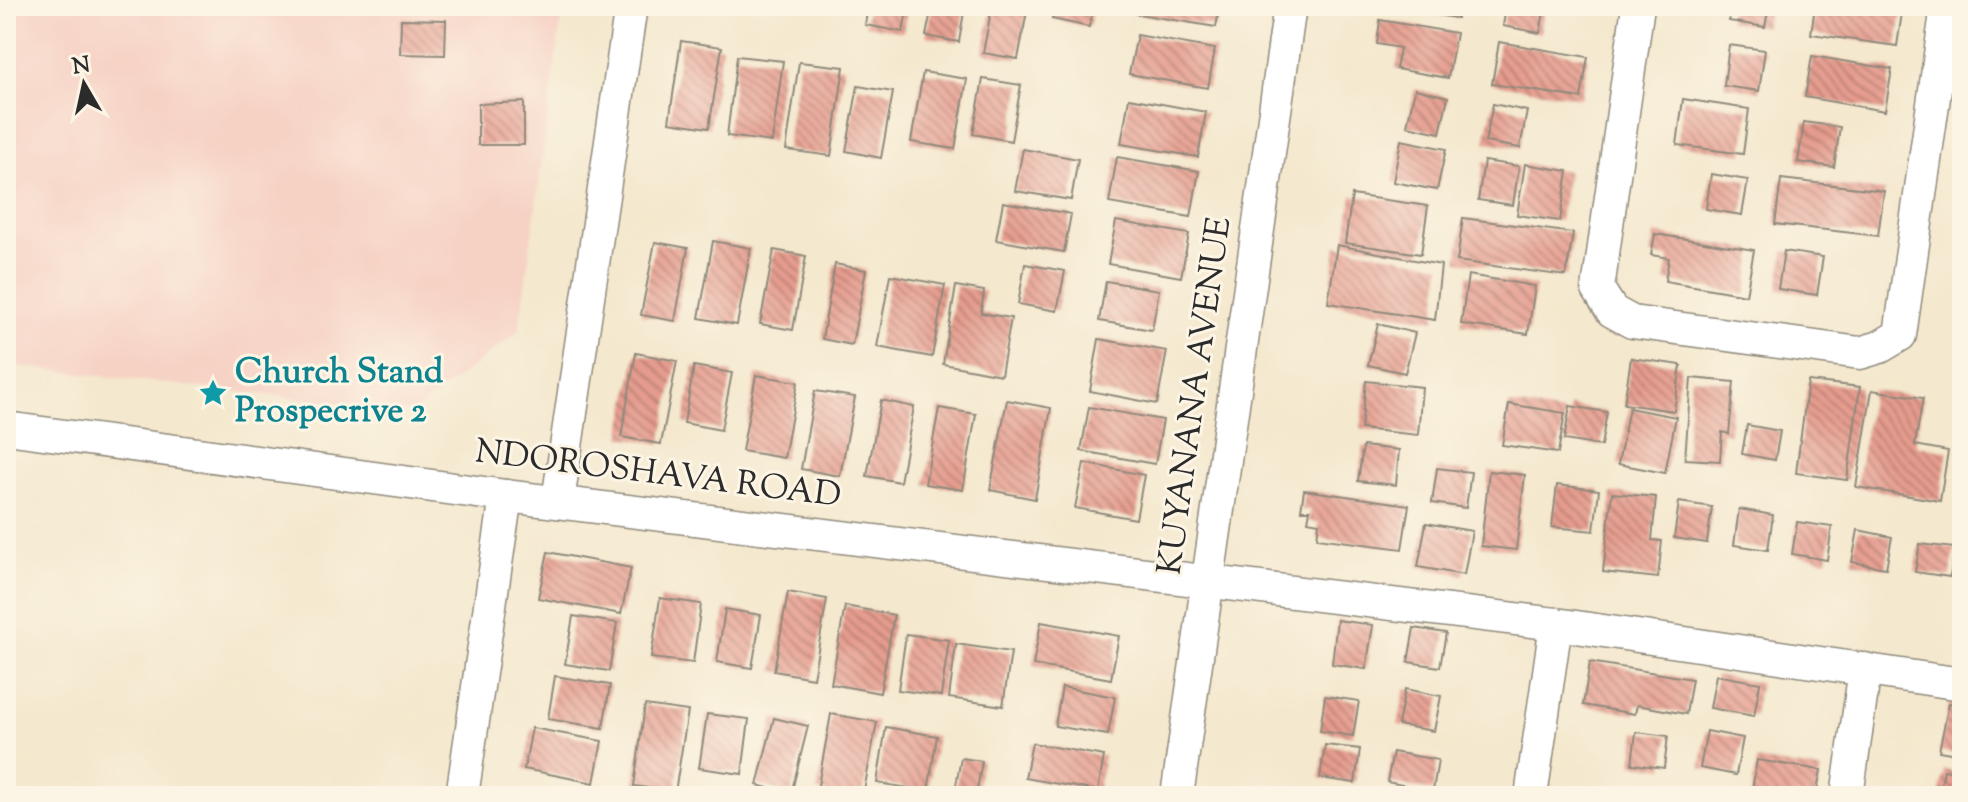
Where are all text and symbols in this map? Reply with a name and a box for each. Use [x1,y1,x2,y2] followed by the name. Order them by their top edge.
[44,44,124,124] north arrow
[70,50,93,84] text: N
[1147,214,1245,578] street label: KUYANANA AVENUE
[235,349,444,437] place label: Church Stand Prospecrive 2
[198,378,228,408] place icon: Church Stand Prospecrive 2
[472,428,844,522] street label: NDOROSHAVA ROAD

